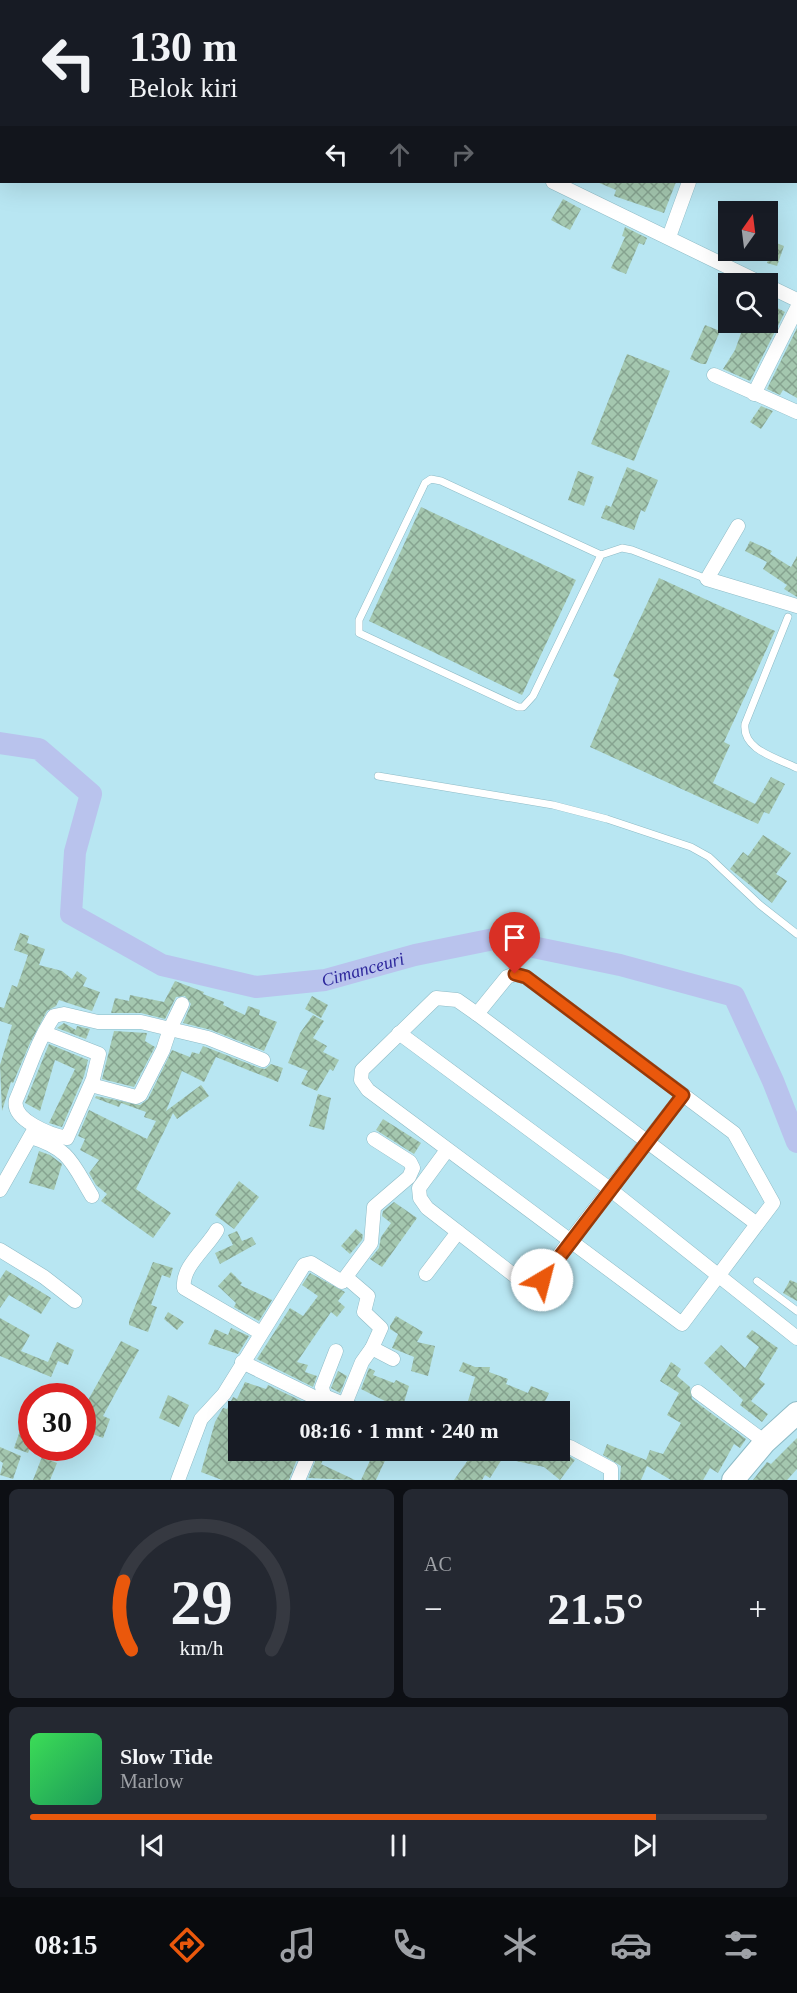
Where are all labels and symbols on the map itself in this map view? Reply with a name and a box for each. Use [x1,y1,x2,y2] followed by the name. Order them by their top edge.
[718,201,778,261] north arrow
[489,912,540,974] pin
[319,948,406,991] water label: Cimanceuri
[510,1248,574,1312] position arrow
[18,1383,96,1461] speed limit sign: 30

